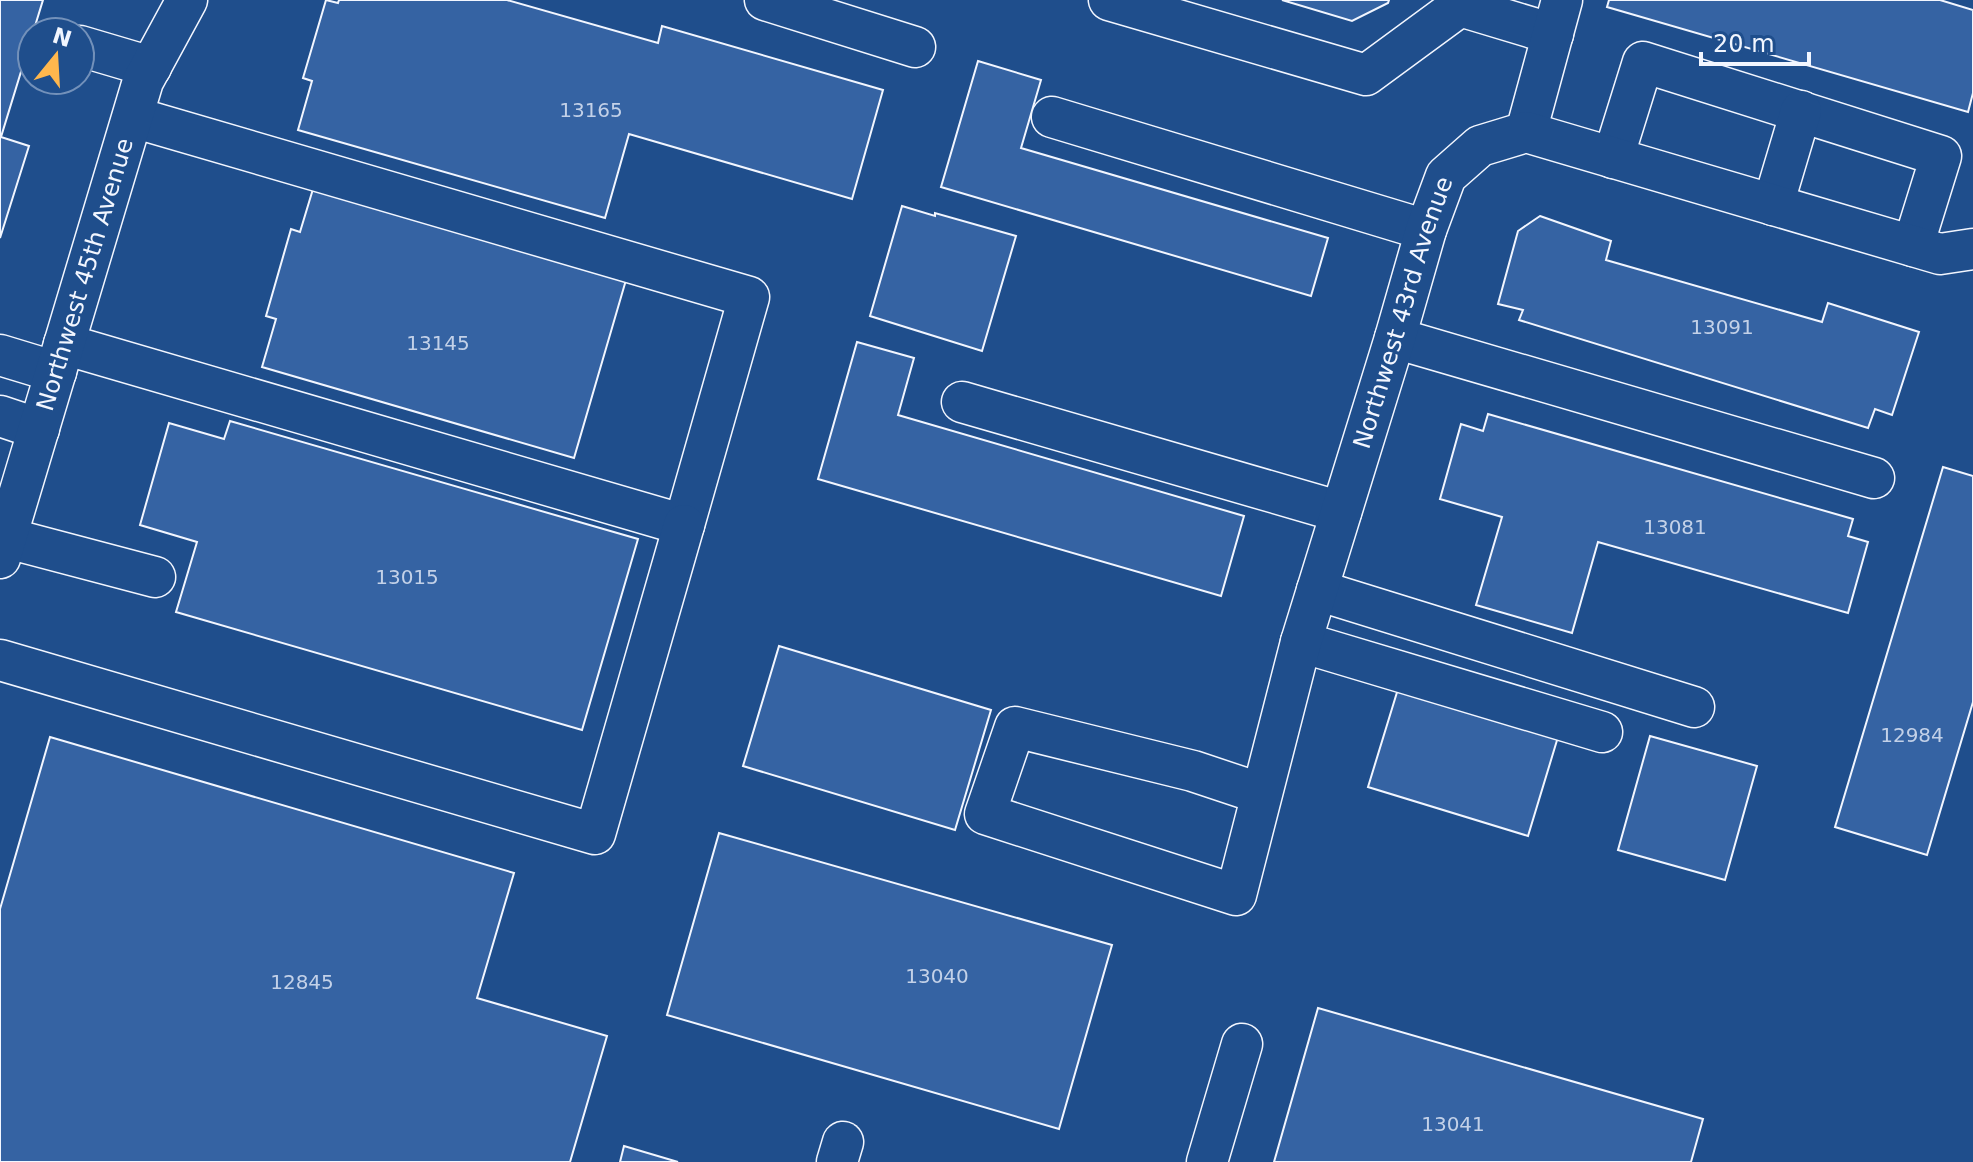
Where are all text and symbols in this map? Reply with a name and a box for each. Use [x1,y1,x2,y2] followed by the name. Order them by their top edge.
[16,16,96,96] north arrow
[1701,16,1809,66] scale bar
[49,23,75,52] text: N
[1713,30,1775,58] text: 20 m
[559,98,623,122] house number: 13165
[31,135,139,414] street label: Northwest 45th Avenue
[1348,173,1459,452] street label: Northwest 43rd Avenue
[1690,315,1754,339] house number: 13091
[406,331,470,355] house number: 13145
[1643,515,1707,539] house number: 13081
[375,565,439,589] house number: 13015
[1880,723,1944,747] house number: 12984
[905,964,969,988] house number: 13040
[270,970,334,994] house number: 12845
[1421,1112,1485,1136] house number: 13041

